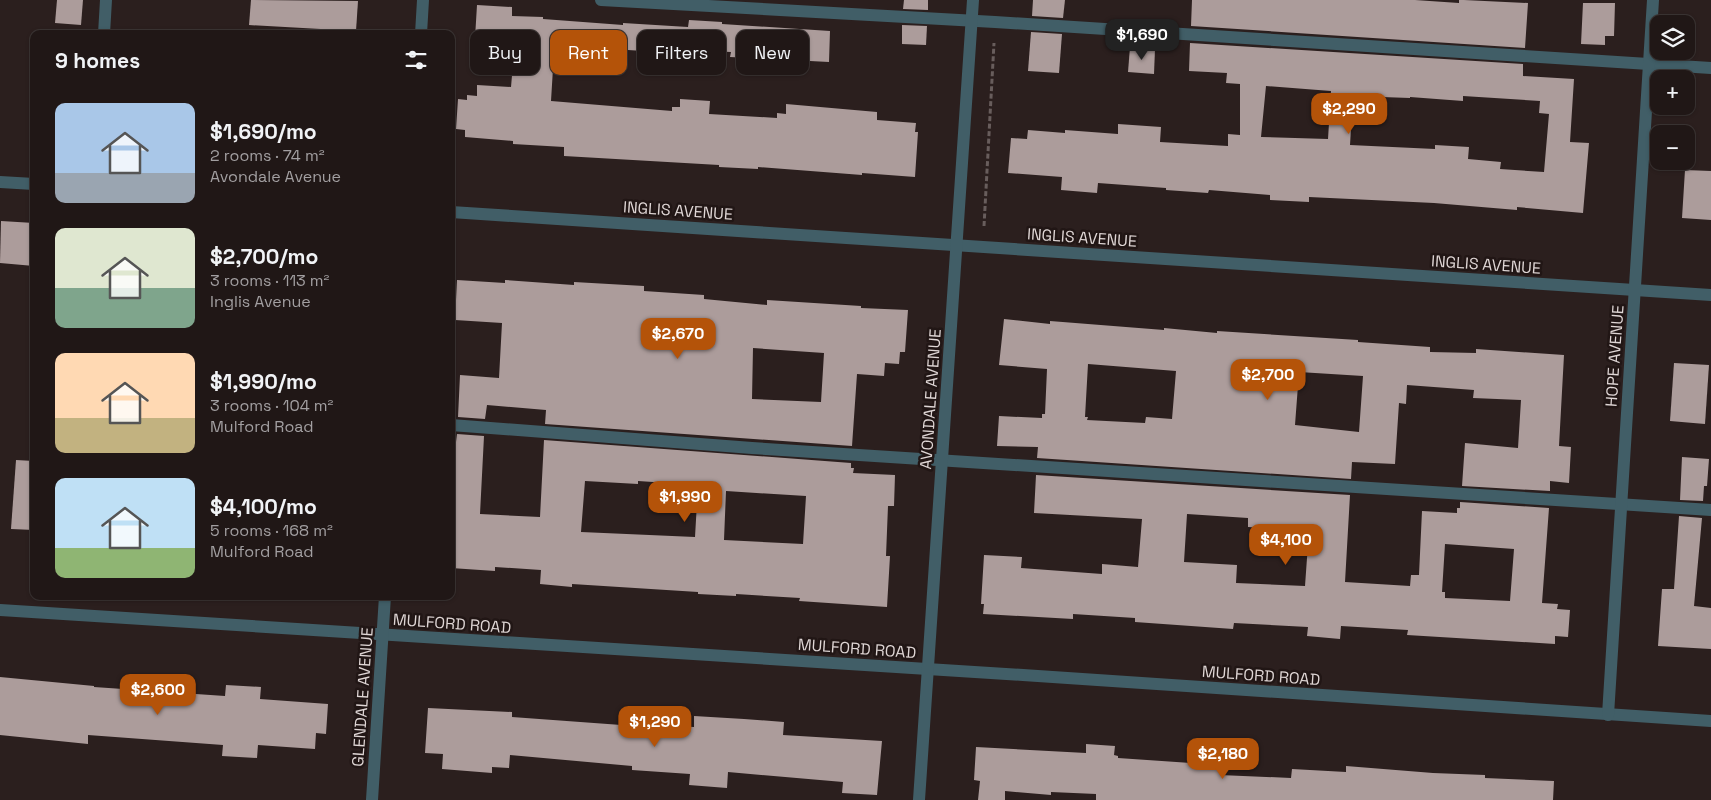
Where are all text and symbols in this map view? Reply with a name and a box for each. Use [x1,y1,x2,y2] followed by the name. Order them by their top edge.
[1650,15,1695,170] map controls
[1650,15,1695,60] button: layers
[1101,18,1183,61] pin: $1,690
[1116,24,1168,45] text: $1,690
[470,30,540,75] chip: Buy
[550,30,627,75] chip: Rent
[637,30,726,75] chip: Filters
[736,30,809,75] chip: New
[402,46,430,74] icon: filters
[55,47,140,74] text: 9 homes
[1650,70,1695,115] button: +
[1308,92,1390,135] pin: $2,290
[1322,98,1376,119] text: $2,290
[210,118,317,145] text: $1,690/mo
[95,123,155,183] icon: home
[1650,125,1695,170] button: −
[210,145,325,166] text: 2 rooms · 74 m²
[210,166,341,187] text: Avondale Avenue
[622,196,734,225] street label: INGLIS AVENUE
[1026,223,1138,252] street label: INGLIS AVENUE
[210,243,318,270] text: $2,700/mo
[95,248,155,308] icon: home
[1430,250,1542,279] street label: INGLIS AVENUE
[210,270,329,291] text: 3 rooms · 113 m²
[210,291,311,312] text: Inglis Avenue
[1600,304,1629,408] street label: HOPE AVENUE
[637,318,719,360] pin: $2,670
[652,323,704,344] text: $2,670
[915,328,946,470] street label: AVONDALE AVENUE
[1227,358,1309,401] pin: $2,700
[1242,364,1294,385] text: $2,700
[210,368,317,395] text: $1,990/mo
[95,373,155,433] icon: home
[210,395,333,416] text: 3 rooms · 104 m²
[210,416,314,437] text: Mulford Road
[644,480,726,523] pin: $1,990
[659,486,711,507] text: $1,990
[210,493,317,520] text: $4,100/mo
[95,498,155,558] icon: home
[210,520,333,541] text: 5 rooms · 168 m²
[1245,524,1327,566] pin: $4,100
[1260,529,1312,550] text: $4,100
[210,541,314,562] text: Mulford Road
[392,609,512,638] street label: MULFORD ROAD
[347,627,378,767] street label: GLENDALE AVENUE
[797,634,917,663] street label: MULFORD ROAD
[1201,661,1321,690] street label: MULFORD ROAD
[117,674,199,716] pin: $2,600
[131,679,185,700] text: $2,600
[614,706,696,748] pin: $1,290
[629,711,681,732] text: $1,290
[1182,738,1264,780] pin: $2,180
[1198,743,1248,764] text: $2,180

